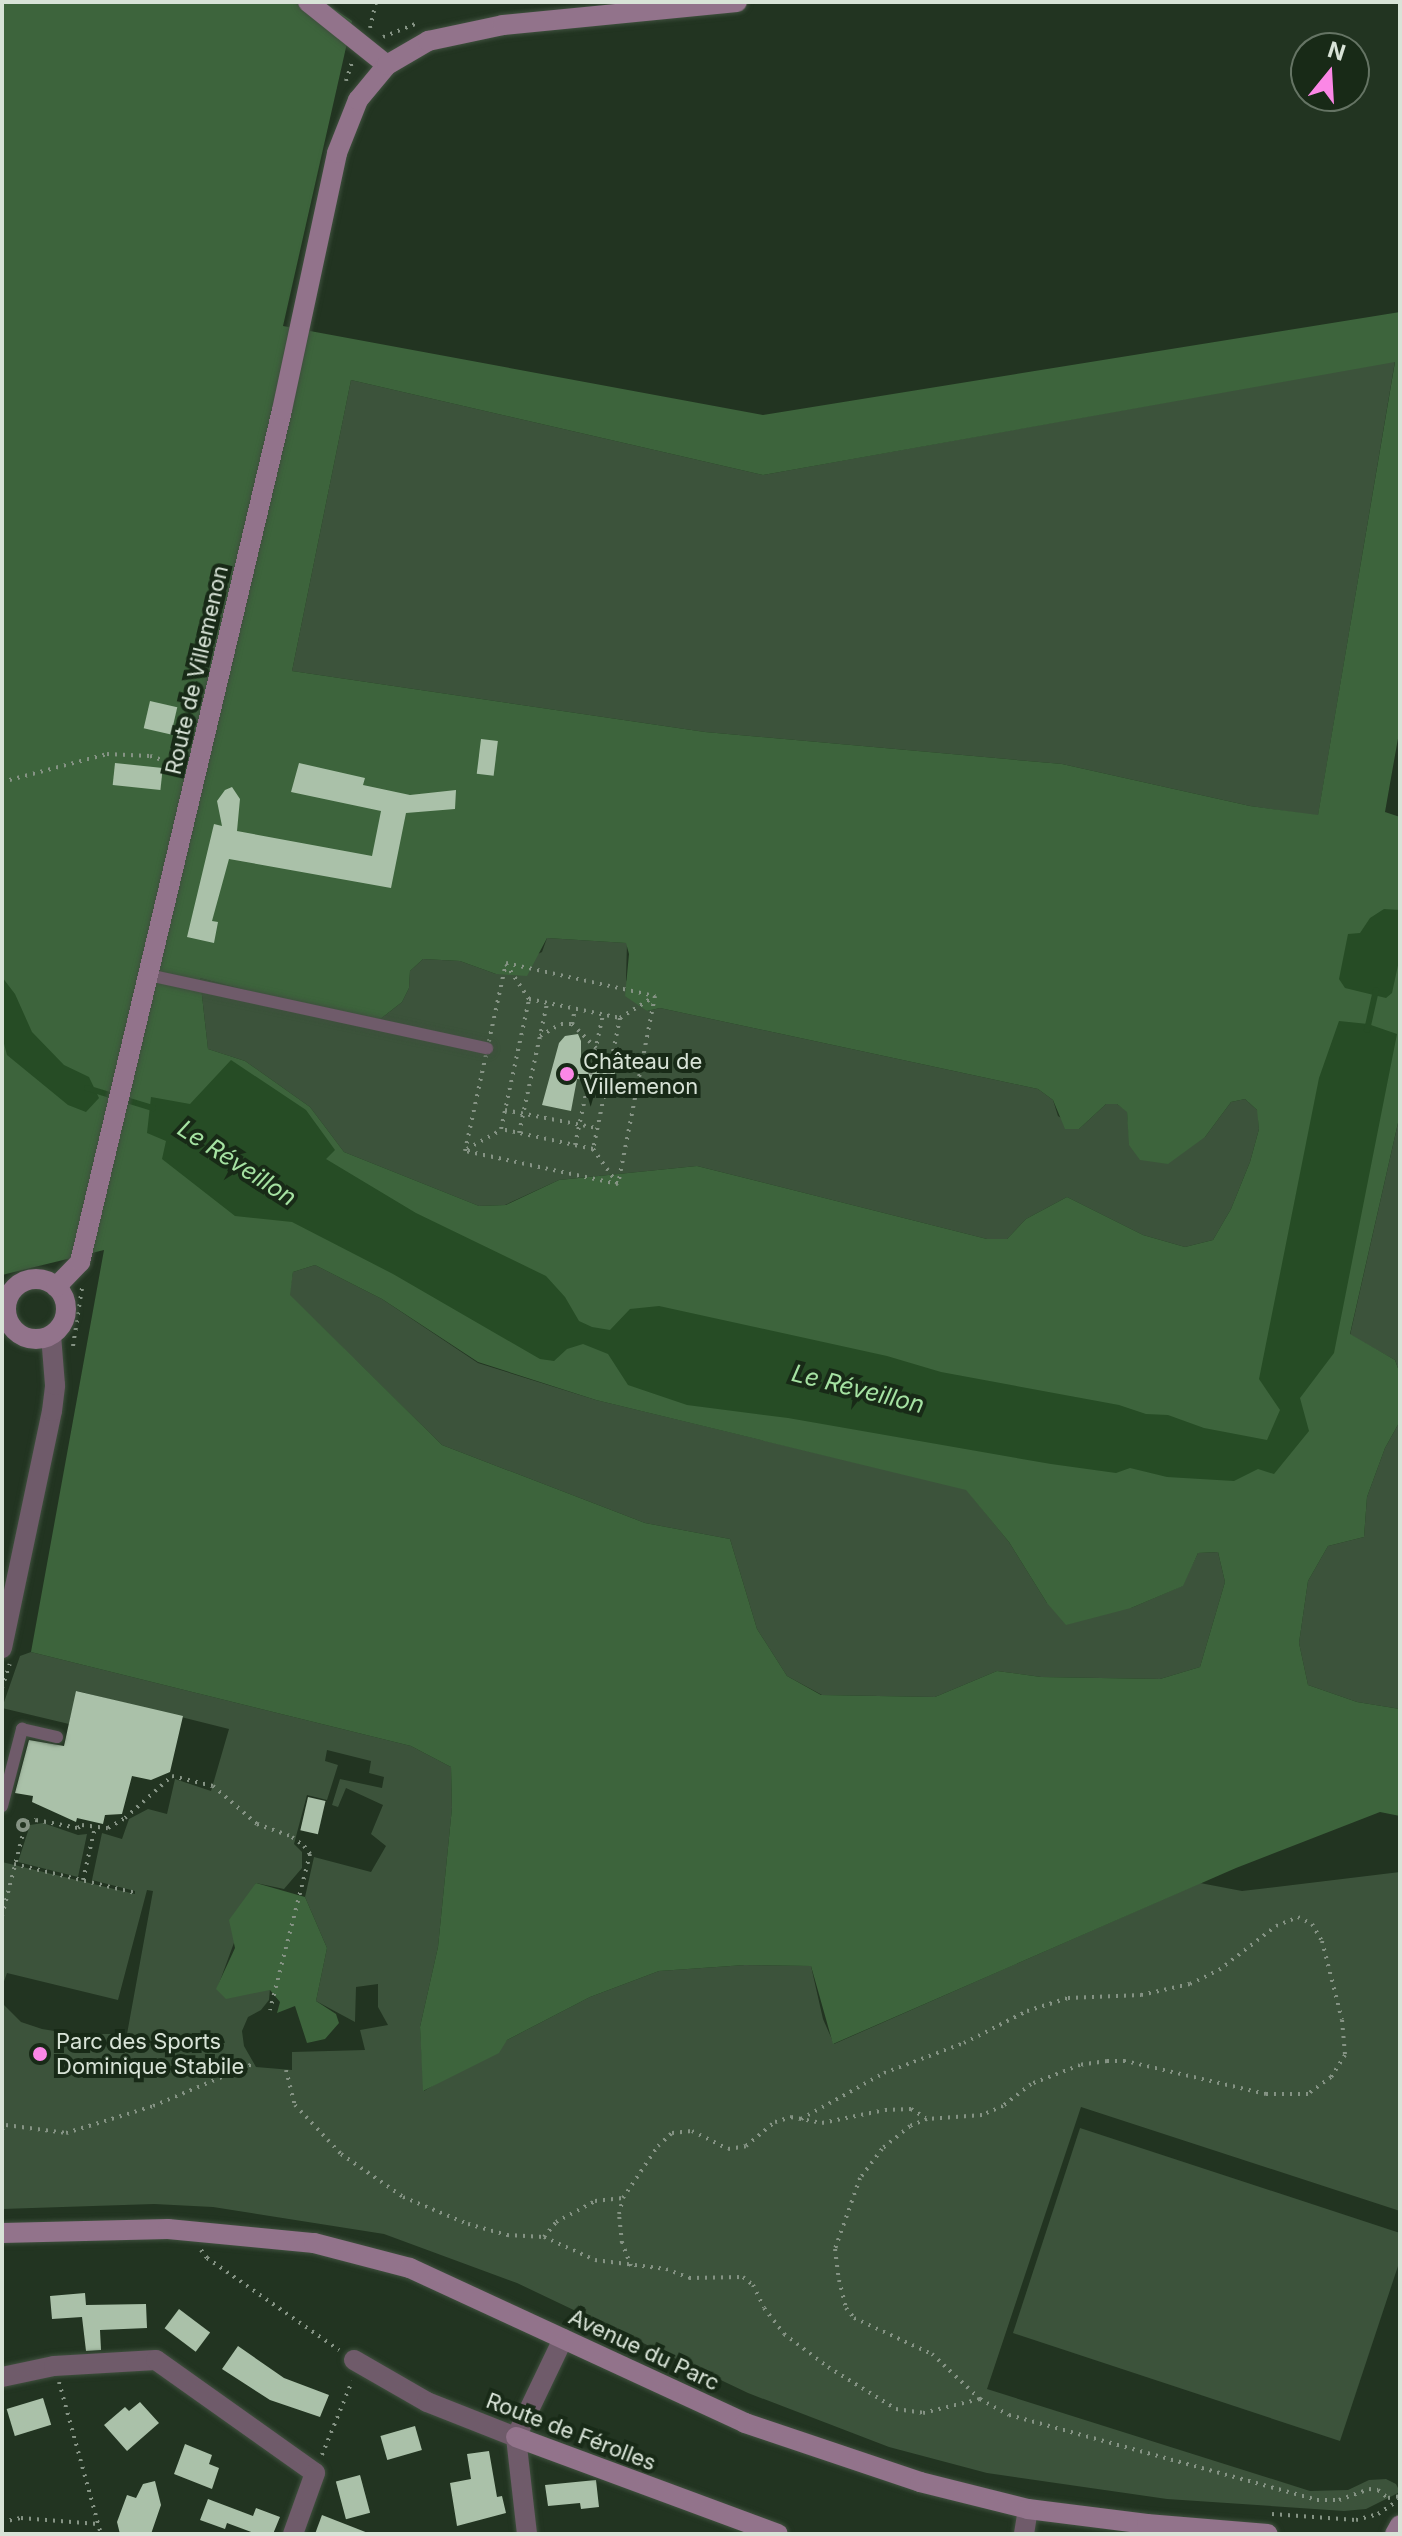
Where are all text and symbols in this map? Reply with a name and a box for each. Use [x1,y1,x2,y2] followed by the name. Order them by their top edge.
[1290,32,1370,112] north arrow
[1325,36,1349,66] text: N
[160,563,234,777] street label: Route de Villemenon
[583,1048,702,1100] place label: Château de Villemenon
[558,1065,576,1083] marker: Château de Villemenon
[172,1114,302,1212] water label: Le Réveillon
[789,1359,927,1419] water label: Le Réveillon
[56,2028,244,2080] place label: Parc des Sports Dominique Stabile
[31,2045,49,2063] marker: Parc des Sports Dominique Stabile
[565,2304,723,2396] street label: Avenue du Parc
[482,2387,660,2477] street label: Route de Férolles

